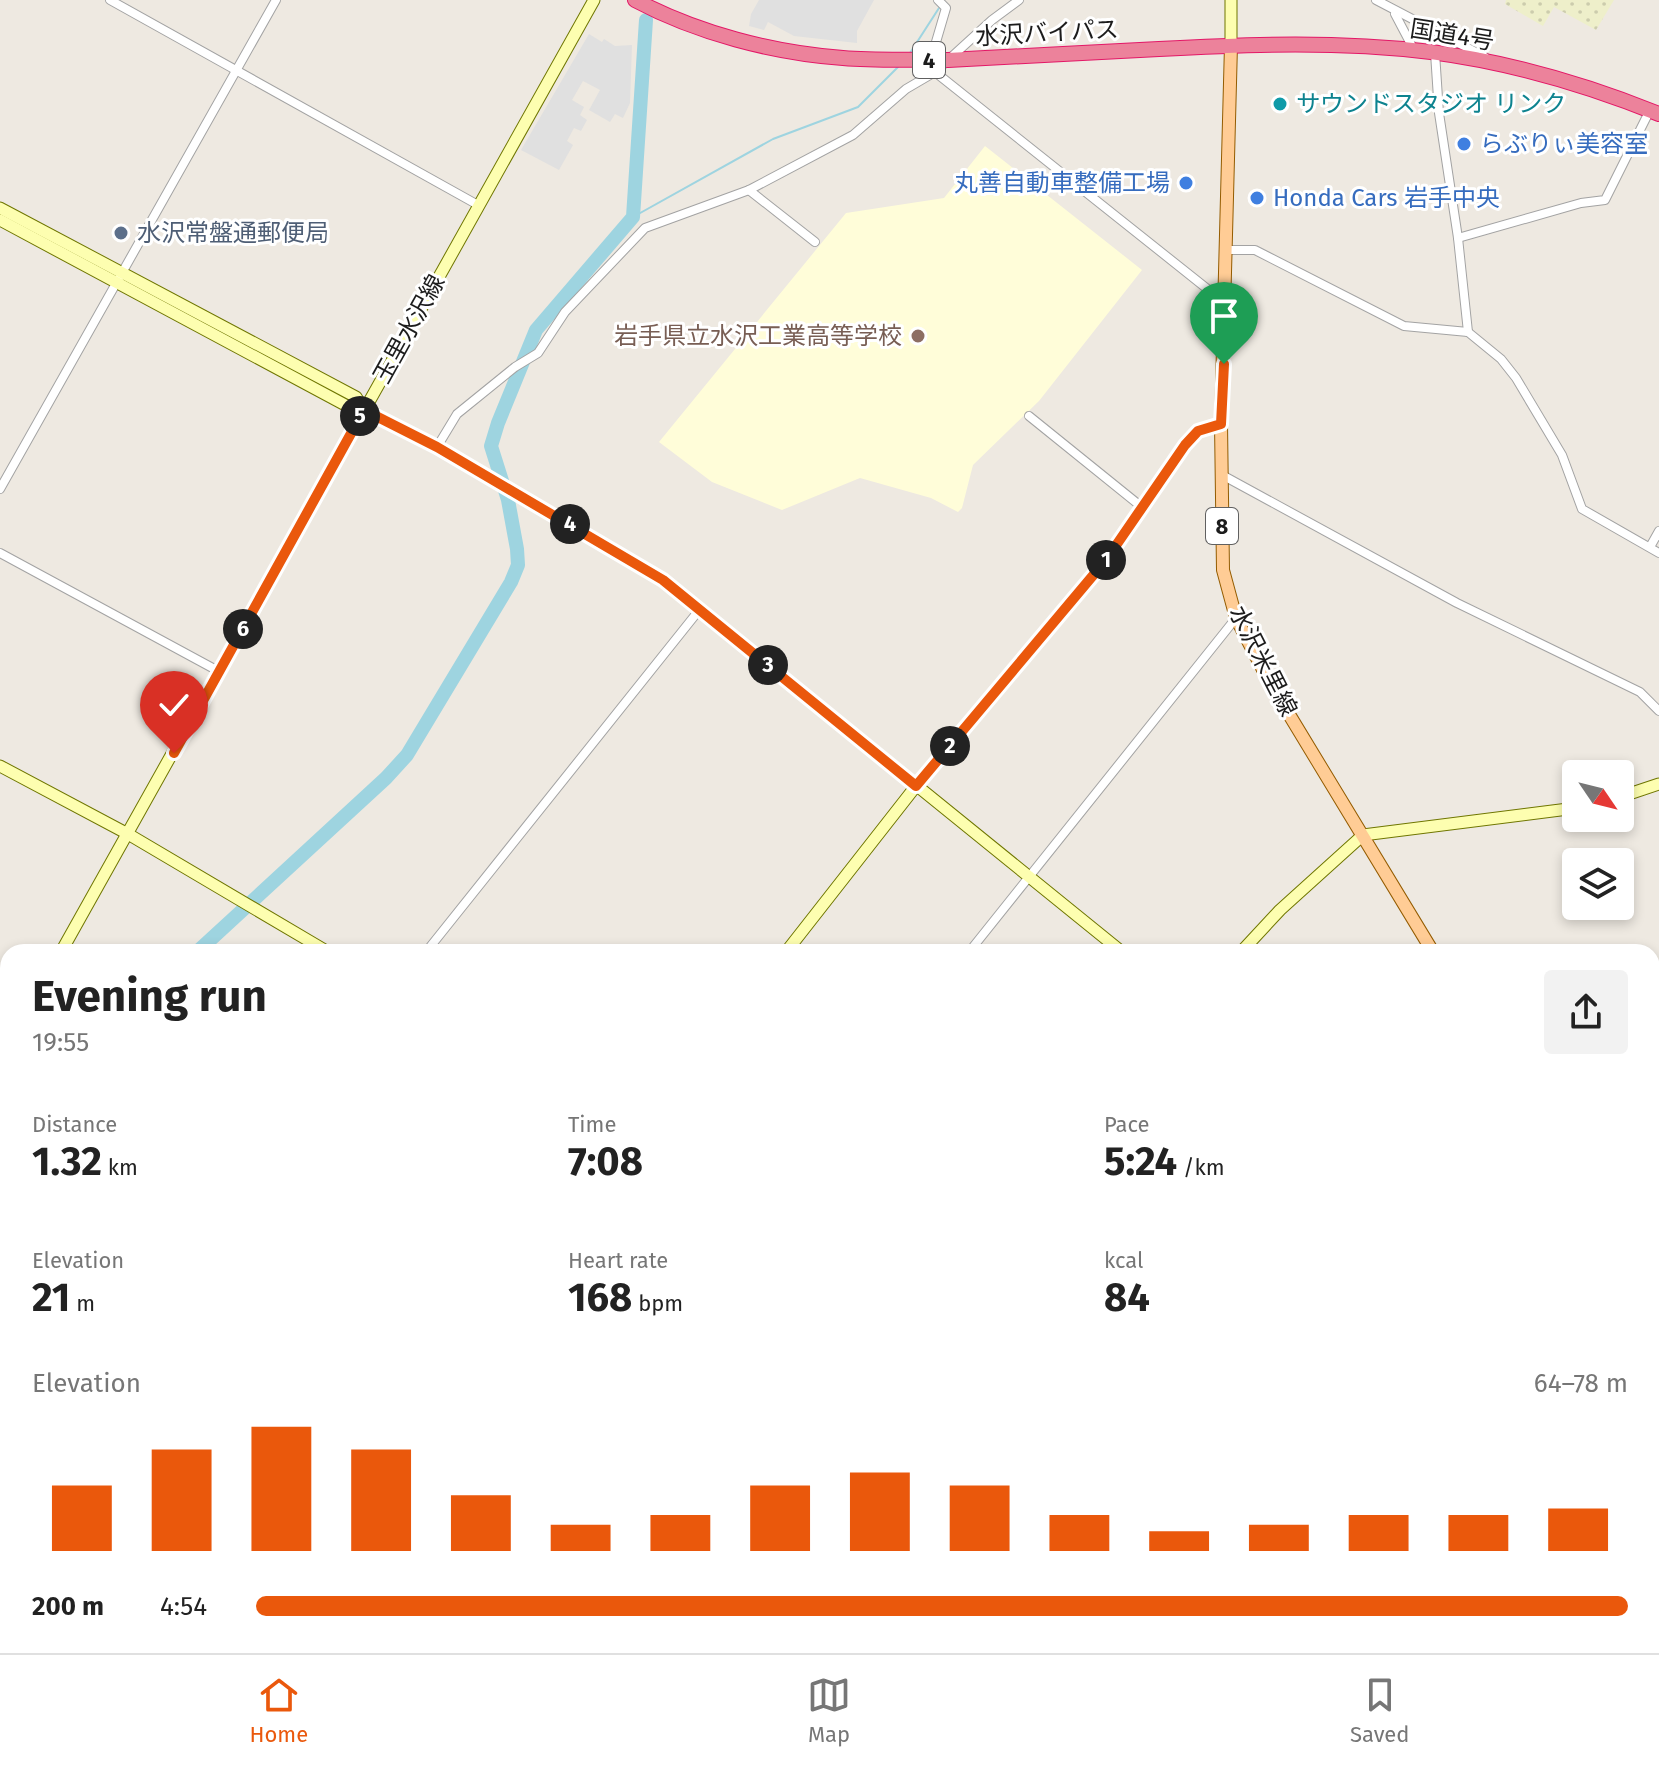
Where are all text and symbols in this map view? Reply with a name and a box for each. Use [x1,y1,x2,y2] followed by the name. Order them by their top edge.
[975,15,1119,51] street label: 水沢バイパス
[1408,15,1496,55] street label: 国道4号
[913,42,945,78] road number: 4
[1296,90,1566,118] place label: サウンドスタジオ リンク
[1271,95,1289,113] marker: サウンドスタジオ リンク
[1480,130,1648,158] place label: らぶりぃ美容室
[1455,135,1473,153] marker: らぶりぃ美容室
[954,169,1170,197] place label: 丸善自動車整備工場
[1177,174,1195,192] marker: 丸善自動車整備工場
[1273,184,1500,212] place label: Honda Cars 岩手中央
[1248,189,1266,207] marker: Honda Cars 岩手中央
[137,219,329,247] place label: 水沢常盤通郵便局
[112,224,130,242] marker: 水沢常盤通郵便局
[368,270,450,388] street label: 玉里水沢線
[1190,282,1258,364] pin
[1202,294,1246,338] icon: arrive
[614,322,902,350] place label: 岩手県立水沢工業高等学校
[909,327,927,345] marker: 岩手県立水沢工業高等学校
[340,396,380,436] pin: 5
[354,402,366,429] text: 5
[550,504,590,544] pin: 4
[1206,508,1238,544] road number: 8
[564,510,576,537] text: 4
[1086,540,1126,580] pin: 1
[1101,546,1111,573] text: 1
[1223,601,1303,721] street label: 水沢米里線
[223,609,263,649] pin: 6
[237,615,249,642] text: 6
[748,645,788,685] pin: 3
[762,651,774,678] text: 3
[140,671,208,753] pin
[152,683,196,727] icon: check
[930,726,970,766] pin: 2
[944,732,956,759] text: 2
[1562,760,1634,832] north arrow
[1562,760,1634,920] map controls
[1562,848,1634,920] button: layers
[32,970,267,1023] text: Evening run
[1544,970,1628,1054] button: share
[32,1027,89,1058] text: 19:55
[32,1111,117,1138] text: Distance
[568,1111,616,1138] text: Time
[1104,1111,1150,1138] text: Pace
[32,1138,102,1186] text: 1.32
[568,1138,643,1186] text: 7:08
[1104,1138,1177,1186] text: 5:24
[102,1154,138,1181] text: km
[1177,1154,1225,1181] text: /km
[32,1247,124,1274] text: Elevation
[568,1247,668,1274] text: Heart rate
[1104,1247,1144,1274] text: kcal
[32,1274,70,1322] text: 21
[568,1274,632,1322] text: 168
[1104,1274,1150,1322] text: 84
[70,1290,95,1317] text: m
[632,1290,683,1317] text: bpm
[32,1368,141,1399] text: Elevation
[1534,1368,1628,1399] text: 64–78 m
[32,1591,104,1622] text: 200 m
[160,1591,207,1622] text: 4:54
[249,1673,308,1748] tab: Home
[807,1673,851,1748] tab: Map
[1350,1673,1410,1748] tab: Saved

